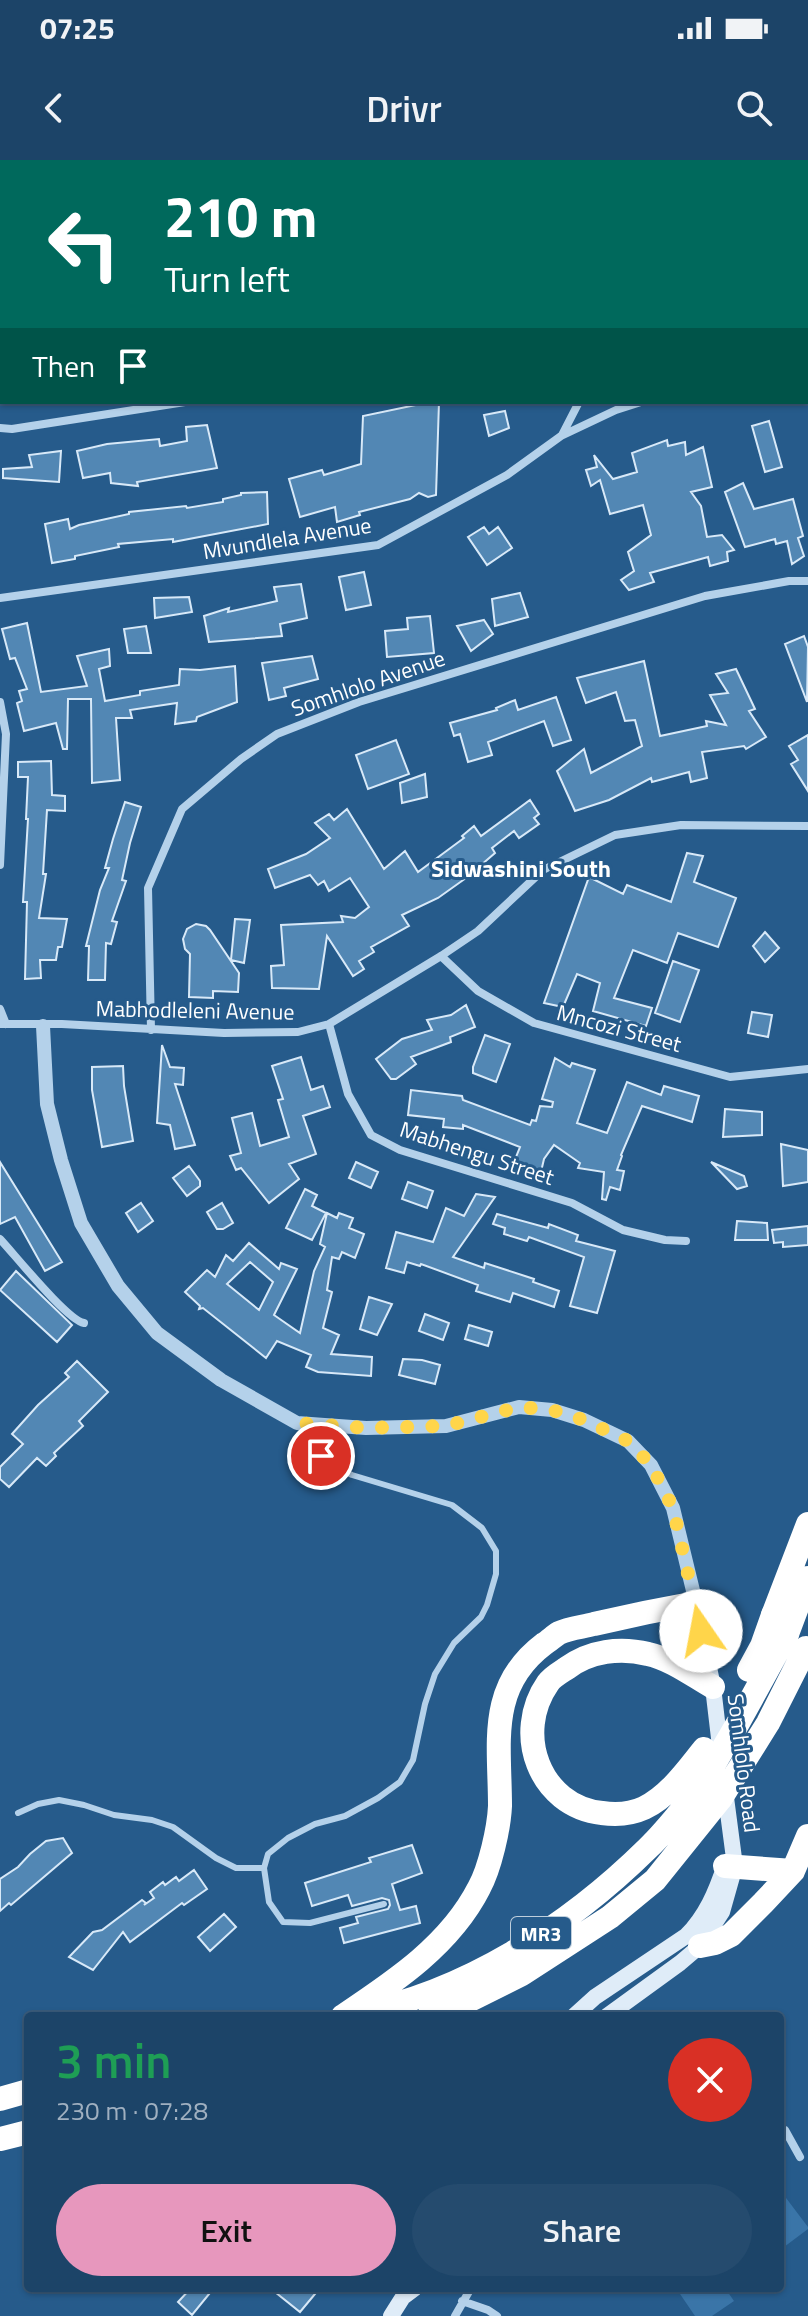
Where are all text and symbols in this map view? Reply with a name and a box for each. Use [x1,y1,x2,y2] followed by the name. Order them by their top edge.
[40,5,115,51] text: 07:25
[366,81,442,136] text: Drivr
[32,86,76,130] icon: back
[732,86,776,130] icon: search
[164,174,317,259] text: 210 m
[32,192,136,296] icon: left
[164,251,290,306] text: Turn left
[32,343,95,389] text: Then
[111,344,155,388] icon: arrive
[200,508,374,568] street label: Mvundlela Avenue
[286,641,450,725] street label: Somhlolo Avenue
[431,850,611,886] district label: Sidwashini South
[95,991,295,1029] street label: Mabhodleleni Avenue
[553,995,685,1061] street label: Mncozi Street
[395,1112,559,1194] street label: Mabhengu Street
[287,1422,355,1490] pin
[299,1434,343,1478] icon: arrive
[659,1589,743,1673] position arrow
[719,1692,769,1834] street label: Somhlolo Road
[511,1917,571,1949] road number: MR3
[56,2024,171,2097] text: 3 min
[668,2038,752,2122] button: close
[56,2091,208,2130] text: 230 m · 07:28
[56,2184,396,2276] button: Exit
[412,2184,752,2276] button: Share

